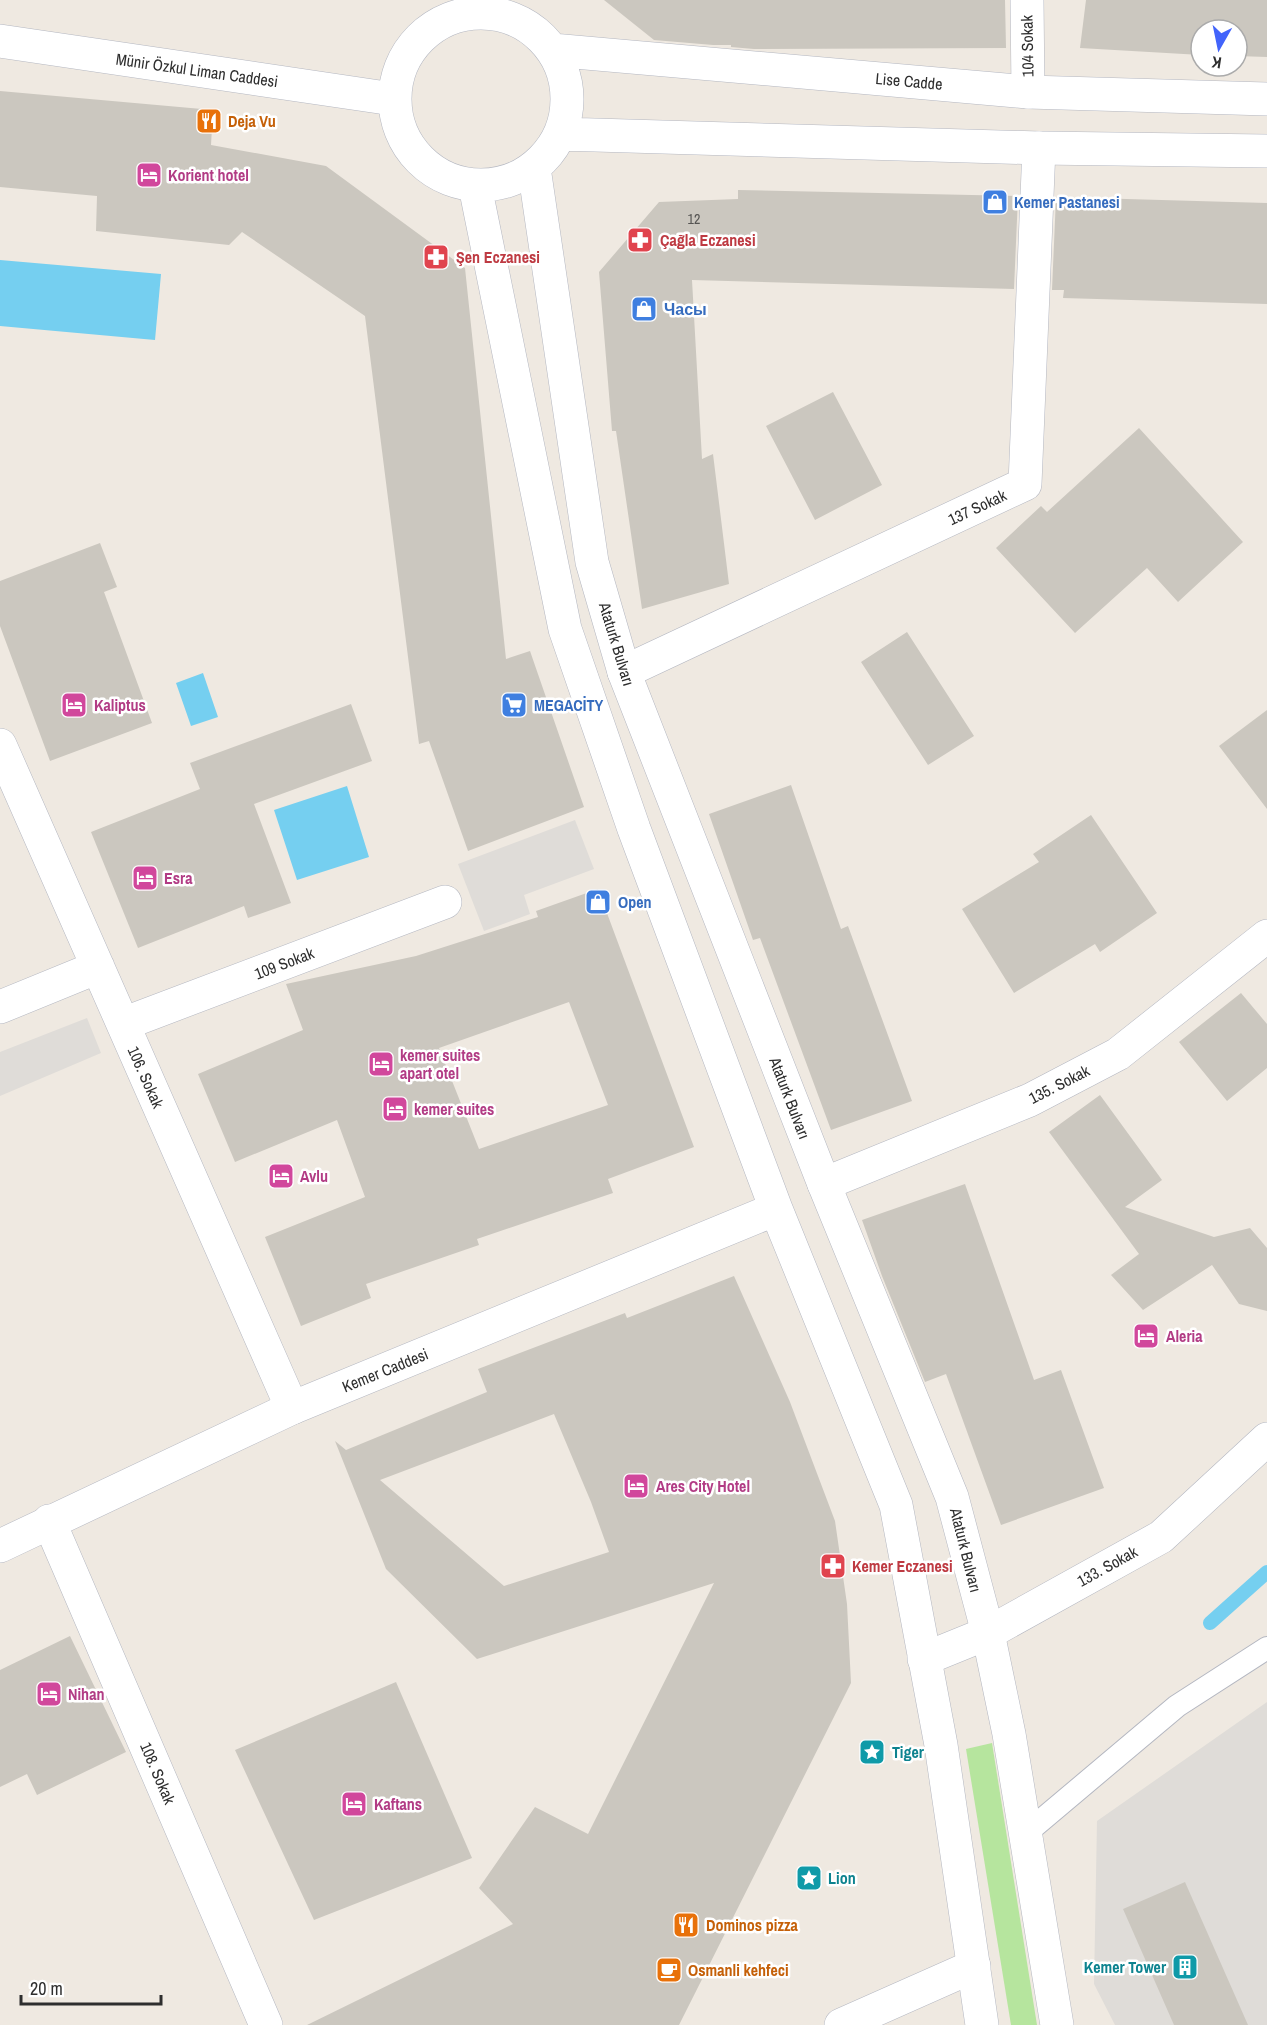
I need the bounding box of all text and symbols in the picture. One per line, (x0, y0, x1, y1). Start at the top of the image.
street label: 104 Sokak (1015, 14, 1039, 77)
north arrow (1189, 18, 1249, 78)
street label: Münir Özkul Liman Caddesi (115, 48, 279, 92)
text: K (1210, 51, 1223, 74)
street label: Lise Cadde (875, 67, 943, 95)
restaurant icon: Deja Vu (194, 106, 224, 136)
place label: Deja Vu (228, 110, 276, 132)
hotel icon: Korient hotel (134, 160, 164, 190)
place label: Korient hotel (168, 164, 249, 186)
shop icon: Kemer Pastanesi (980, 187, 1010, 217)
place label: Kemer Pastanesi (1014, 191, 1120, 213)
house number: 12 (688, 210, 700, 228)
pharmacy icon: Çağla Eczanesi (625, 225, 655, 255)
place label: Çağla Eczanesi (660, 229, 756, 251)
pharmacy icon: Şen Eczanesi (421, 242, 451, 272)
place label: Şen Eczanesi (456, 246, 540, 268)
shop icon: Часы (629, 294, 659, 324)
place label: Часы (664, 298, 707, 320)
street label: 137 Sokak (944, 484, 1010, 530)
street label: Ataturk Bulvarı (594, 599, 640, 688)
hotel icon: Kaliptus (59, 690, 89, 720)
supermarket icon: MEGACİTY (499, 690, 529, 720)
place label: Kaliptus (94, 694, 146, 716)
place label: MEGACİTY (534, 694, 603, 716)
hotel icon: Esra (130, 863, 160, 893)
place label: Esra (164, 867, 193, 889)
shop icon: Open (583, 887, 613, 917)
place label: Open (618, 891, 652, 913)
street label: 109 Sokak (251, 941, 317, 984)
street label: 106. Sokak (123, 1043, 170, 1112)
place label: kemer suites apart otel (400, 1044, 480, 1084)
hotel icon: kemer suites apart otel (366, 1049, 396, 1079)
street label: Ataturk Bulvarı (764, 1053, 816, 1142)
street label: 135. Sokak (1025, 1059, 1094, 1109)
hotel icon: kemer suites (380, 1094, 410, 1124)
place label: kemer suites (414, 1098, 494, 1120)
hotel icon: Avlu (266, 1161, 296, 1191)
place label: Avlu (300, 1165, 328, 1187)
hotel icon: Aleria (1131, 1321, 1161, 1351)
place label: Aleria (1166, 1325, 1203, 1347)
street label: Kemer Caddesi (339, 1343, 431, 1397)
hotel icon: Ares City Hotel (621, 1471, 651, 1501)
place label: Ares City Hotel (656, 1475, 750, 1497)
street label: Ataturk Bulvarı (945, 1505, 987, 1594)
street label: 133. Sokak (1073, 1540, 1141, 1592)
pharmacy icon: Kemer Eczanesi (818, 1551, 848, 1581)
place label: Kemer Eczanesi (852, 1555, 953, 1577)
hotel icon: Nihan (34, 1679, 64, 1709)
place label: Nihan (68, 1683, 104, 1705)
place icon: Tiger (857, 1737, 887, 1767)
street label: 108. Sokak (135, 1738, 181, 1808)
place label: Tiger (892, 1741, 925, 1763)
hotel icon: Kaftans (339, 1789, 369, 1819)
place label: Kaftans (374, 1793, 422, 1815)
place icon: Lion (794, 1863, 824, 1893)
place label: Lion (828, 1867, 856, 1889)
restaurant icon: Dominos pizza (671, 1910, 701, 1940)
place label: Dominos pizza (706, 1914, 799, 1936)
building icon: Kemer Tower (1170, 1952, 1200, 1982)
cafe icon: Osmanli kehfeci (654, 1955, 684, 1985)
place label: Kemer Tower (1084, 1956, 1167, 1978)
place label: Osmanli kehfeci (688, 1959, 789, 1981)
scale bar (21, 1968, 160, 2006)
text: 20 m (30, 1976, 63, 2001)

